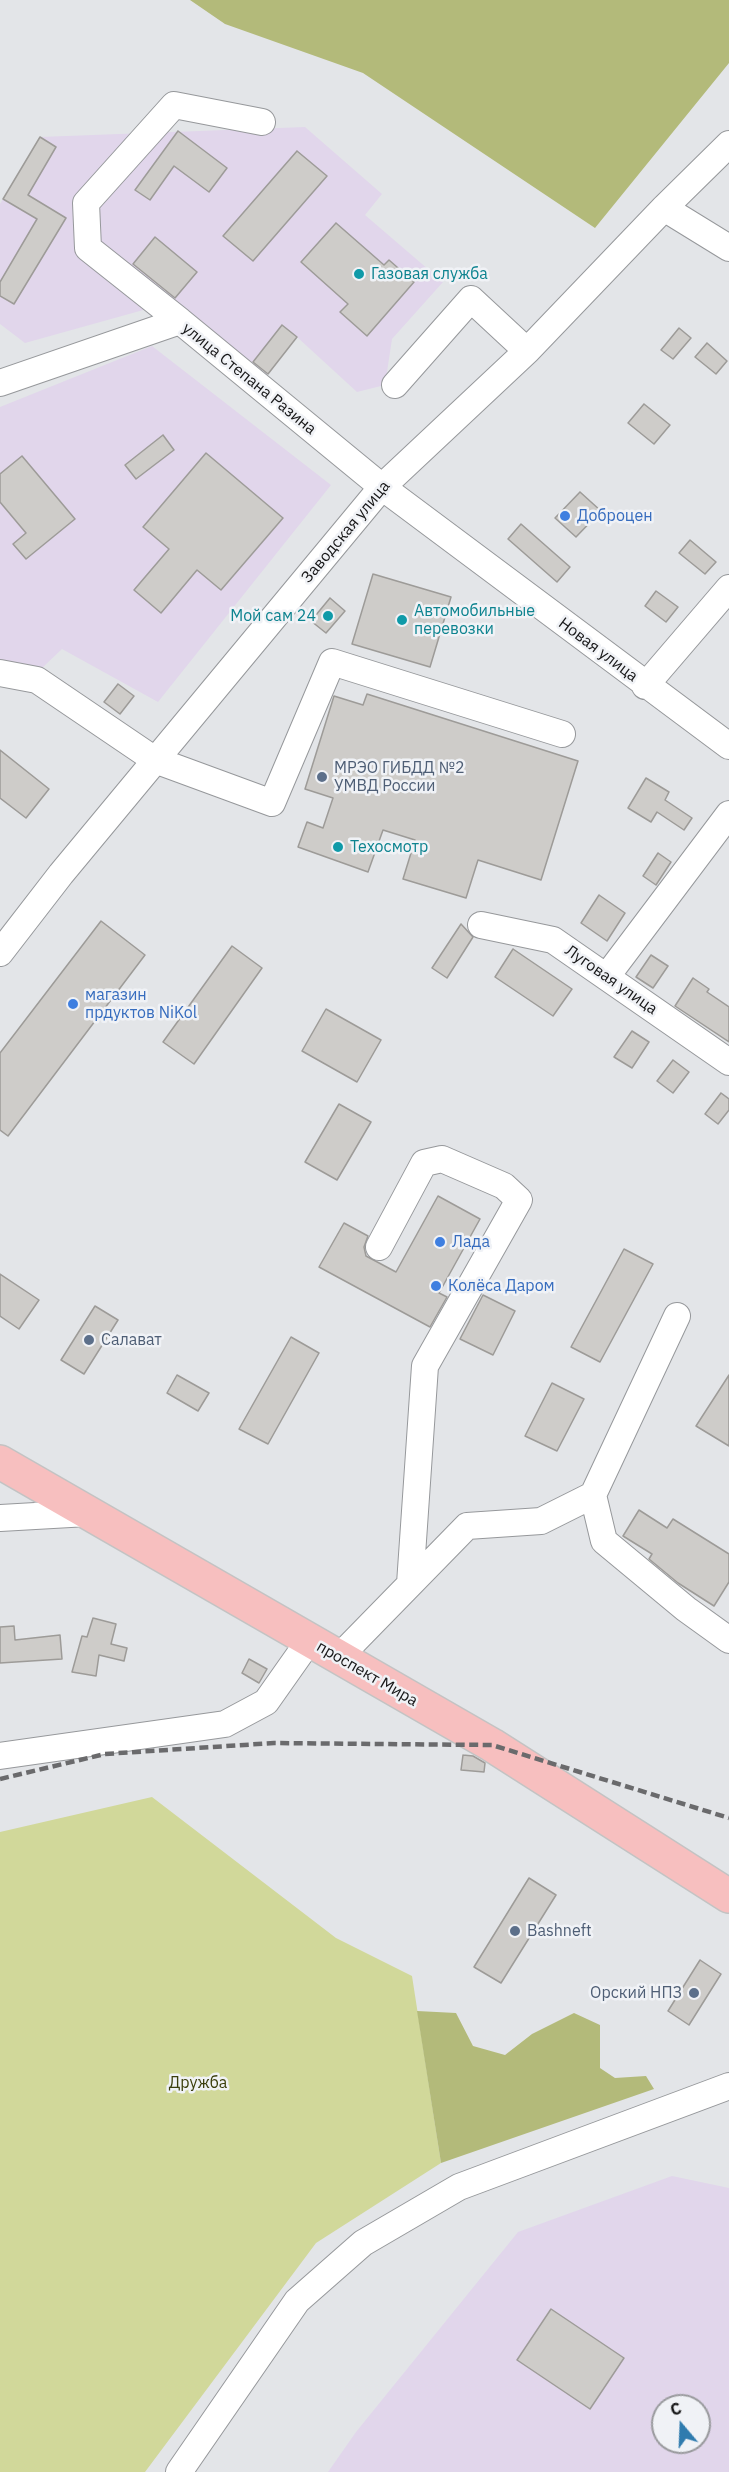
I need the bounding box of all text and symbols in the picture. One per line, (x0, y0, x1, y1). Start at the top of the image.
place label: Газовая служба (371, 264, 488, 284)
marker: Газовая служба (352, 267, 366, 281)
street label: улица Степана Разина (178, 319, 320, 439)
street label: Заводская улица (298, 477, 394, 587)
place label: Доброцен (577, 506, 653, 526)
marker: Доброцен (558, 509, 572, 523)
place label: Автомобильные перевозки (414, 601, 535, 639)
place label: Мой сам 24 (230, 606, 316, 626)
marker: Мой сам 24 (321, 609, 335, 623)
marker: Автомобильные перевозки (395, 613, 409, 627)
street label: Новая улица (555, 614, 641, 686)
place label: МРЭО ГИБДД №2 УМВД России (334, 758, 464, 796)
marker: МРЭО ГИБДД №2 УМВД России (315, 770, 329, 784)
place label: Техосмотр (350, 837, 428, 857)
marker: Техосмотр (331, 840, 345, 854)
street label: Луговая улица (561, 941, 661, 1019)
place label: магазин прдуктов NiKol (85, 985, 197, 1023)
marker: магазин прдуктов NiKol (66, 997, 80, 1011)
place label: Лада (452, 1232, 490, 1252)
marker: Лада (433, 1235, 447, 1249)
place label: Колёса Даром (448, 1276, 555, 1296)
marker: Колёса Даром (429, 1279, 443, 1293)
place label: Салават (101, 1330, 162, 1350)
marker: Салават (82, 1333, 96, 1347)
street label: проспект Мира (313, 1637, 421, 1711)
place label: Bashneft (527, 1921, 592, 1941)
marker: Bashneft (508, 1924, 522, 1938)
place label: Орский НПЗ (590, 1983, 682, 2003)
marker: Орский НПЗ (687, 1986, 701, 2000)
park label: Дружба (169, 2073, 227, 2093)
north arrow (651, 2394, 711, 2454)
text: С (668, 2398, 684, 2420)

